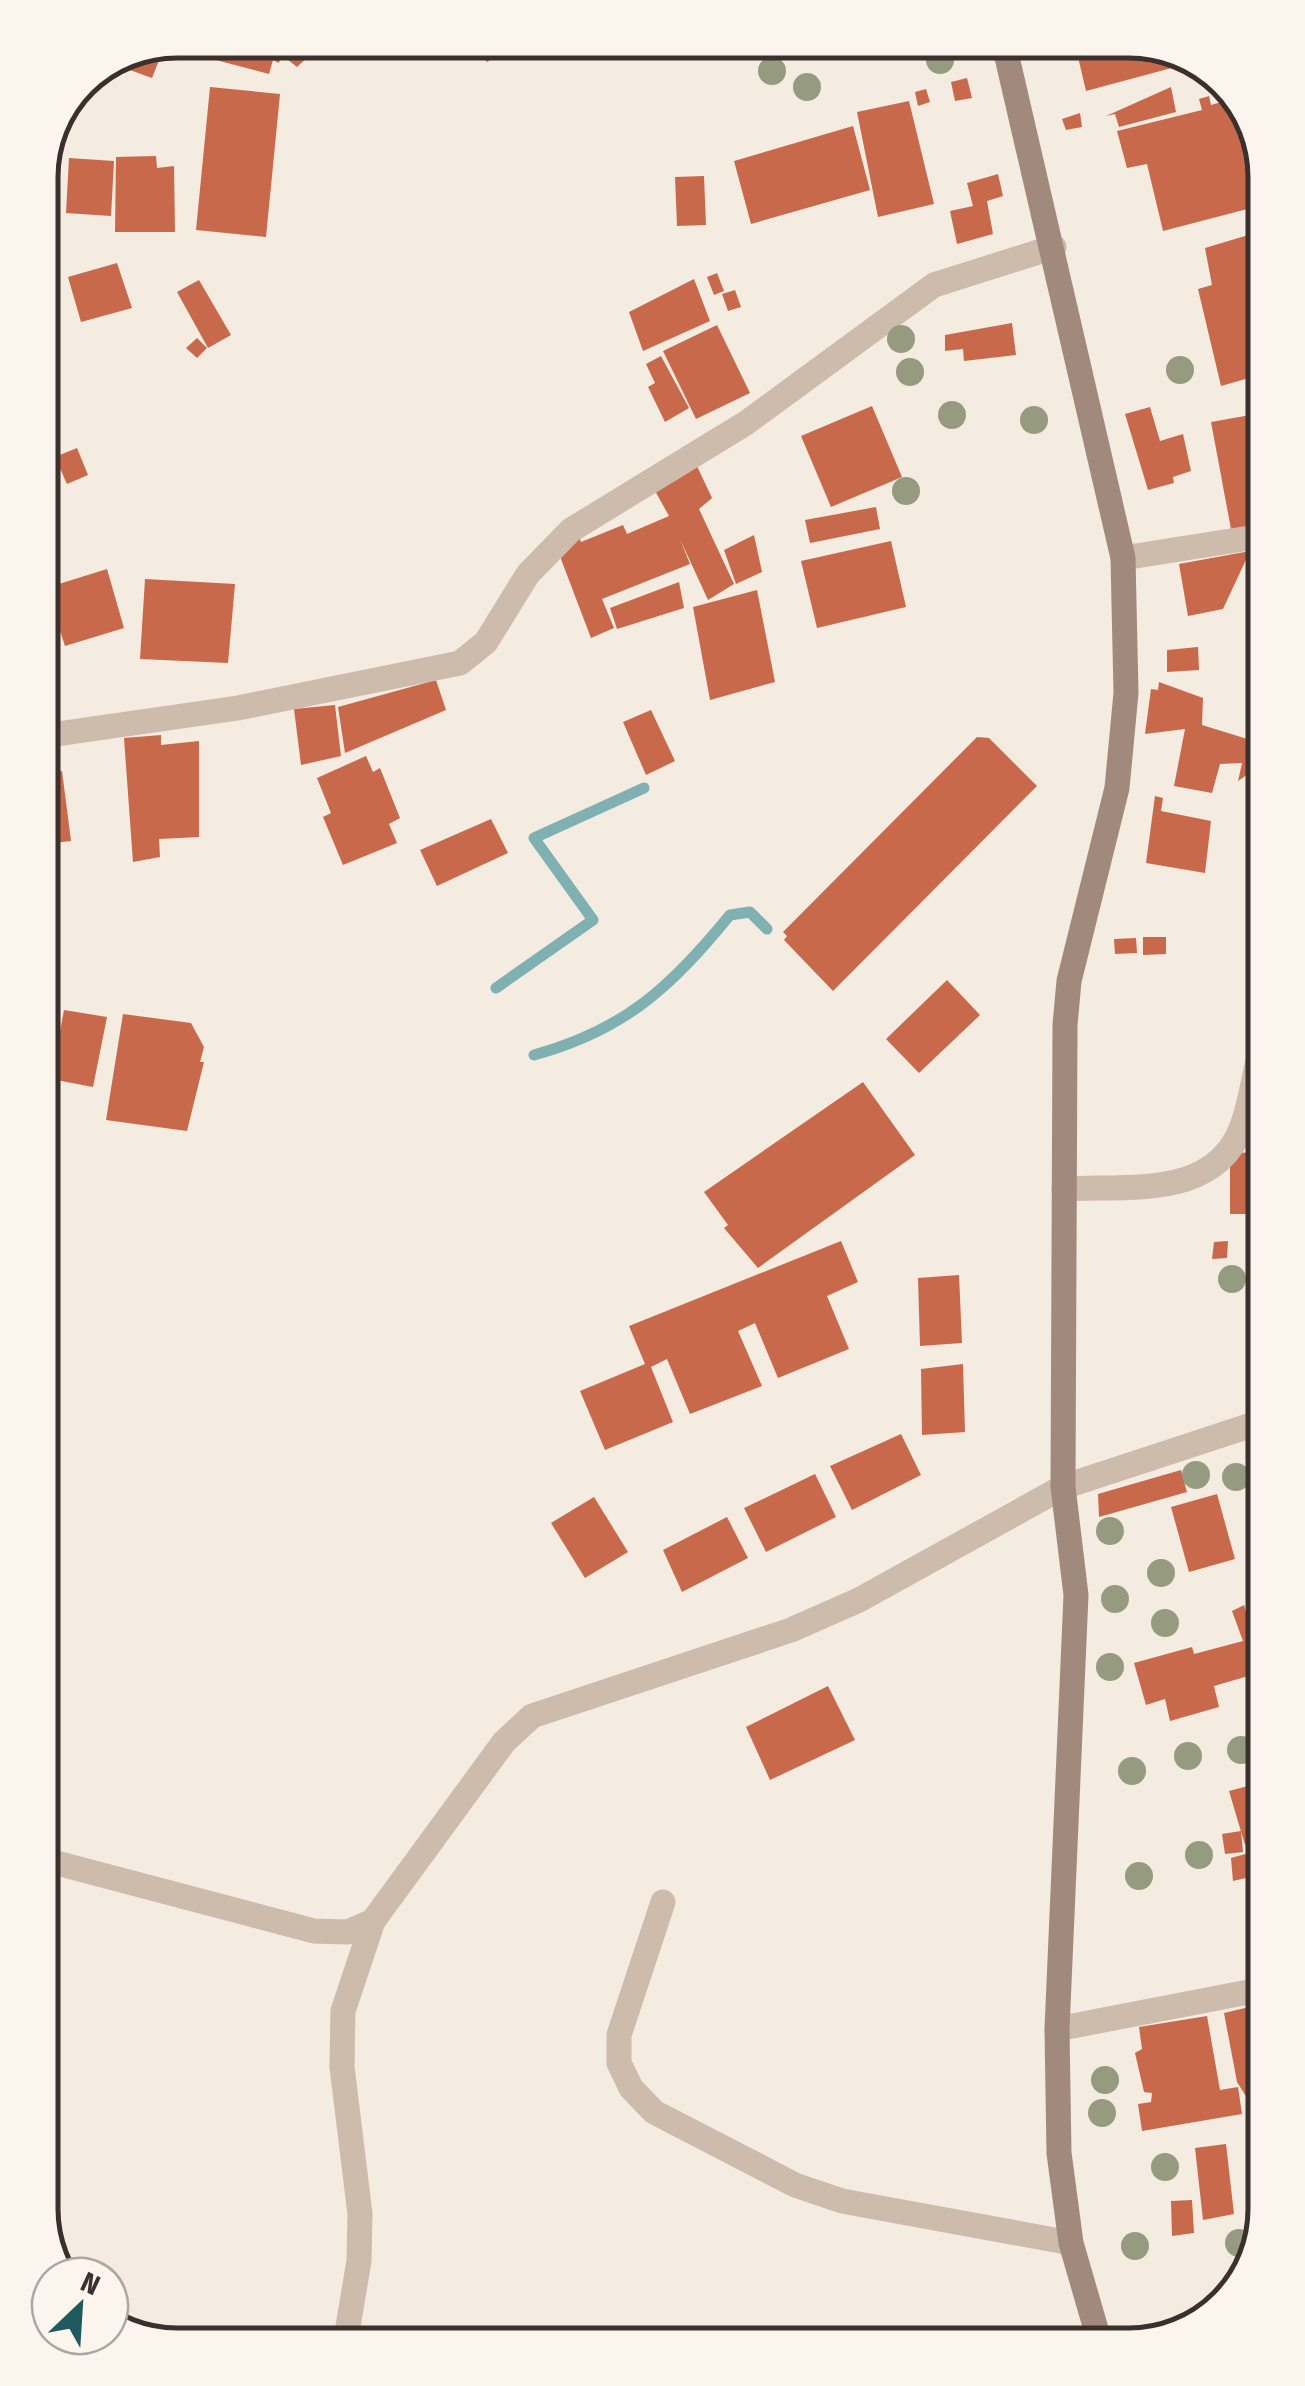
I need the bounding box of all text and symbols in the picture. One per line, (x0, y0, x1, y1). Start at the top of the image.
north arrow (30, 2256, 130, 2356)
text: N (76, 2265, 105, 2302)

